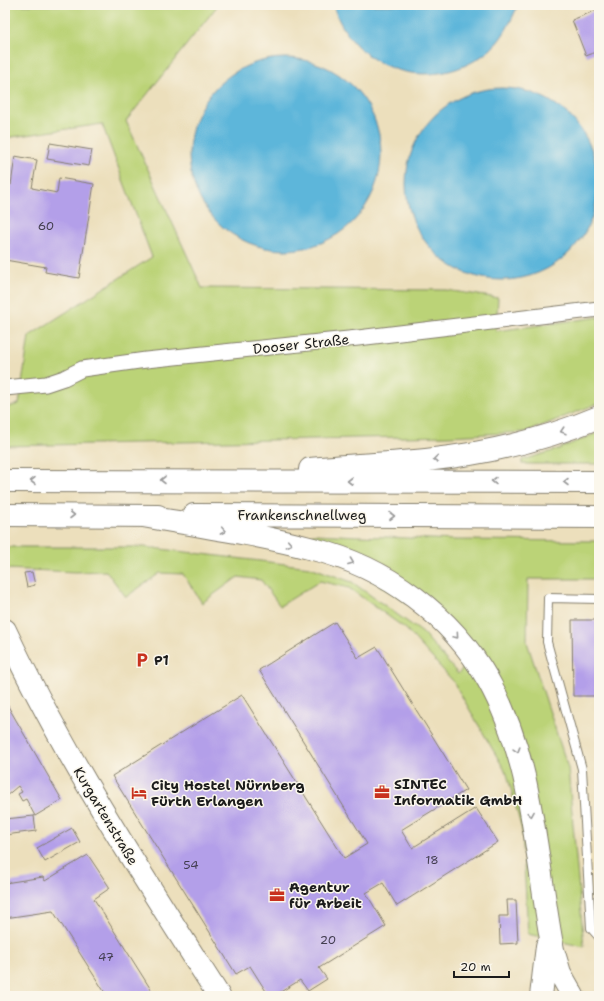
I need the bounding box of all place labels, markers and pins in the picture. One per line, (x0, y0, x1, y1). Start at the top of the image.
parking icon: P1 (133, 651, 151, 669)
place label: P1 (154, 651, 169, 669)
place label: SINTEC Informatik GmbH (394, 775, 522, 809)
place label: City Hostel Nürnberg Fürth Erlangen (151, 776, 305, 810)
office icon: SINTEC Informatik GmbH (373, 783, 391, 801)
hotel icon: City Hostel Nürnberg Fürth Erlangen (130, 784, 148, 802)
place label: Agentur für Arbeit (289, 878, 362, 912)
office icon: Agentur für Arbeit (268, 886, 286, 904)

